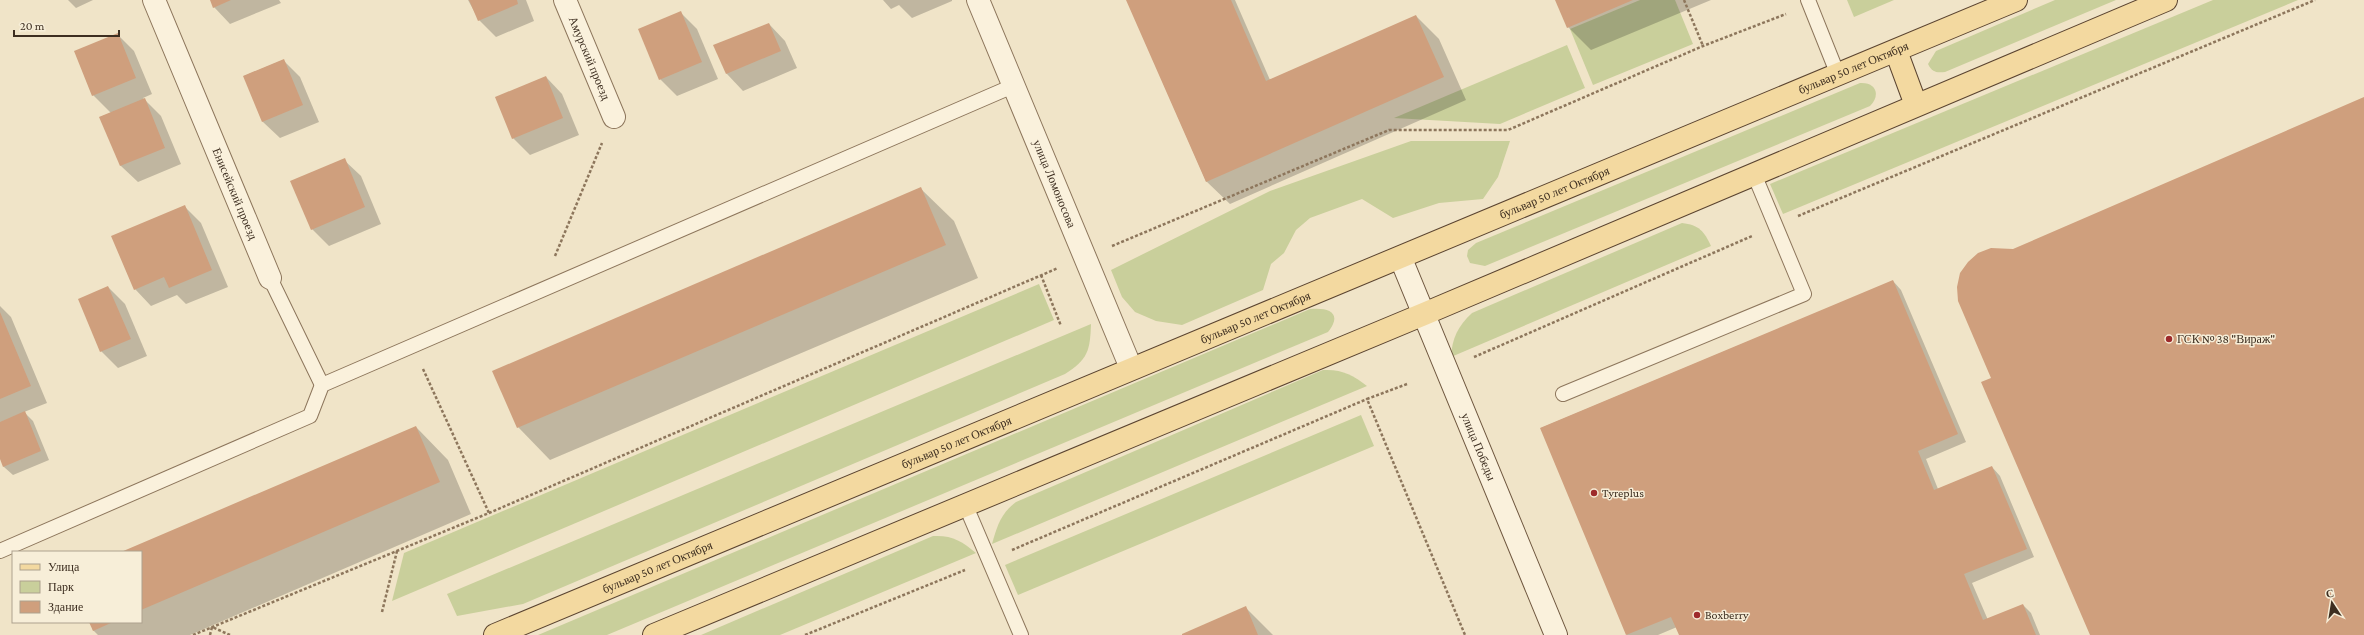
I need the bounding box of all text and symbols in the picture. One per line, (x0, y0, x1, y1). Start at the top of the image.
scale bar (14, 12, 119, 38)
street label: Амурский проезд (566, 14, 613, 102)
text: 20 m (20, 19, 45, 33)
street label: бульвар 50 лет Октября (1796, 39, 1911, 97)
street label: улица Ломоносова (1030, 138, 1079, 230)
street label: Енисейский проезд (209, 146, 260, 242)
street label: бульвар 50 лет Октября (1497, 163, 1612, 222)
street label: бульвар 50 лет Октября (1198, 288, 1313, 347)
place label: ГСК № 38 "Вираж" (2177, 332, 2275, 346)
marker: ГСК № 38 "Вираж" (2164, 334, 2174, 344)
street label: улица Победы (1458, 411, 1499, 483)
street label: бульвар 50 лет Октября (899, 413, 1014, 472)
place label: Tyreplus (1602, 486, 1644, 500)
marker: Tyreplus (1589, 488, 1599, 498)
street label: бульвар 50 лет Октября (600, 538, 715, 596)
legend (12, 551, 142, 623)
text: Улица (48, 560, 80, 574)
text: Парк (48, 580, 74, 594)
north arrow (2312, 583, 2352, 623)
text: С (2325, 587, 2335, 600)
text: Здание (48, 600, 83, 614)
place label: Boxberry (1705, 608, 1749, 622)
marker: Boxberry (1692, 610, 1702, 620)

